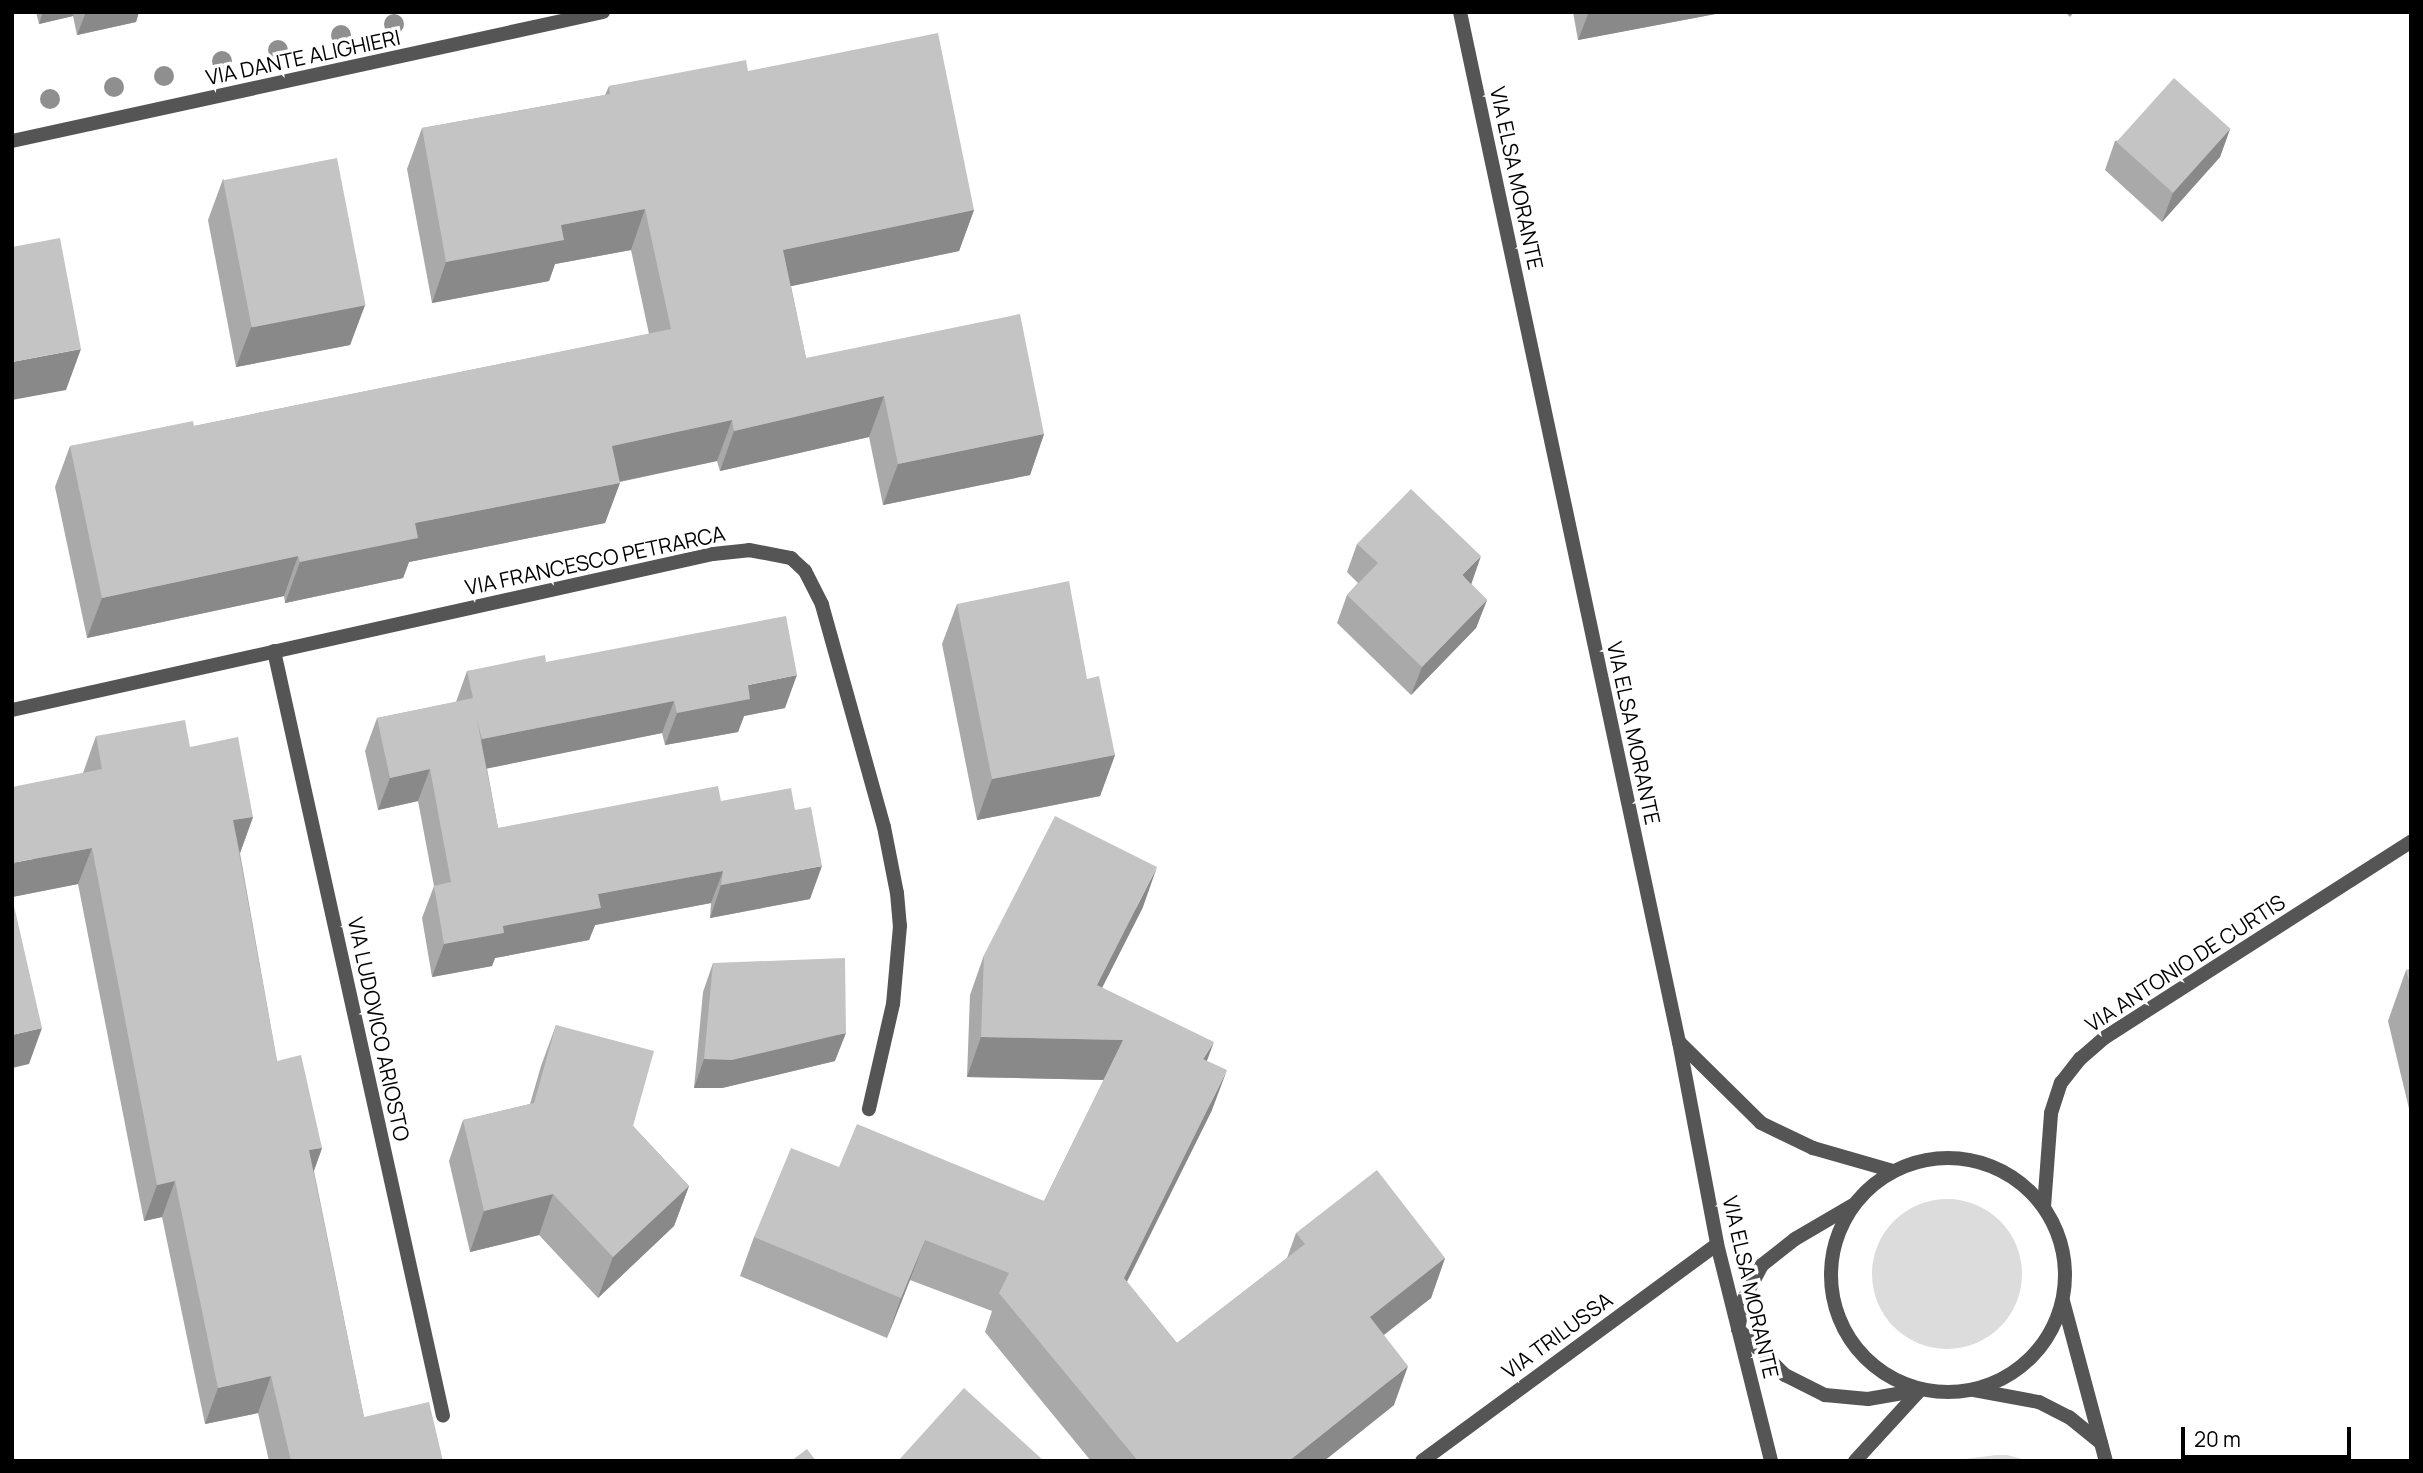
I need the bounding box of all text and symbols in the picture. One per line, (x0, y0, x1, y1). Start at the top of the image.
street label: VIA DANTE ALIGHIERI (203, 24, 403, 90)
street label: VIA ELSA MORANTE (1485, 84, 1549, 272)
street label: VIA FRANCESCO PETRARCA (463, 520, 727, 600)
street label: VIA ELSA MORANTE (1602, 639, 1666, 827)
street label: VIA ANTONIO DE CURTIS (2081, 889, 2289, 1037)
street label: VIA LUDOVICO ARIOSTO (343, 915, 415, 1143)
street label: VIA ELSA MORANTE (1718, 1193, 1784, 1381)
street label: VIA TRILUSSA (1497, 1287, 1617, 1383)
scale bar (2185, 1414, 2355, 1458)
text: 20 m (2194, 1425, 2241, 1453)

